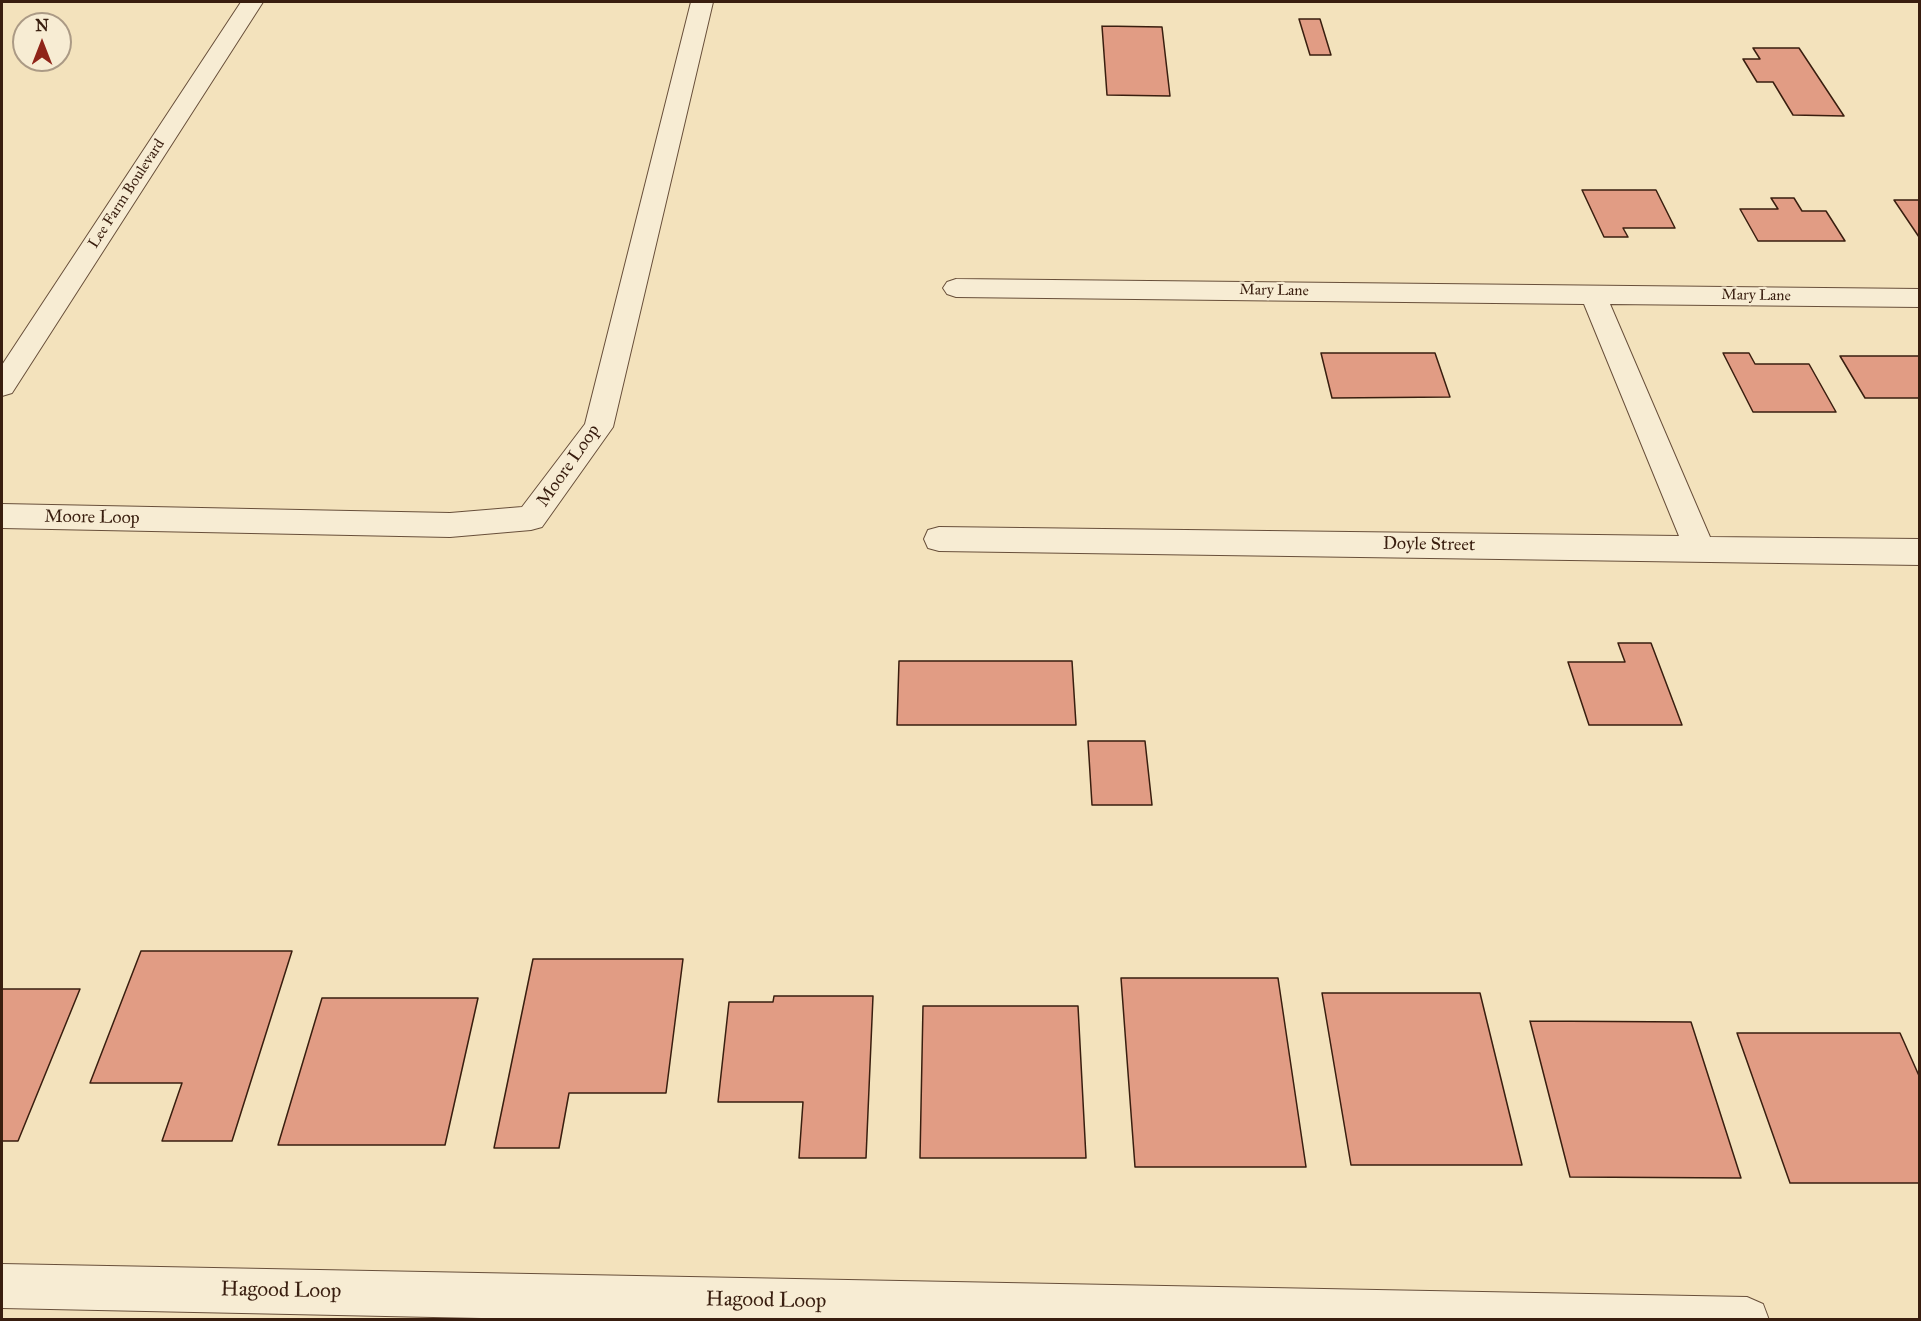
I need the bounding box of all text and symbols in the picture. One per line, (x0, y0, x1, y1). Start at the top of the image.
north arrow (12, 12, 72, 72)
text: N (35, 16, 49, 35)
street label: Lee Farm Boulevard (85, 136, 169, 252)
street label: Mary Lane (1239, 281, 1309, 301)
street label: Mary Lane (1721, 286, 1791, 306)
street label: Moore Loop (533, 421, 605, 511)
street label: Moore Loop (44, 506, 140, 530)
street label: Doyle Street (1383, 533, 1475, 557)
street label: Hagood Loop (220, 1277, 342, 1305)
street label: Hagood Loop (705, 1287, 827, 1315)

